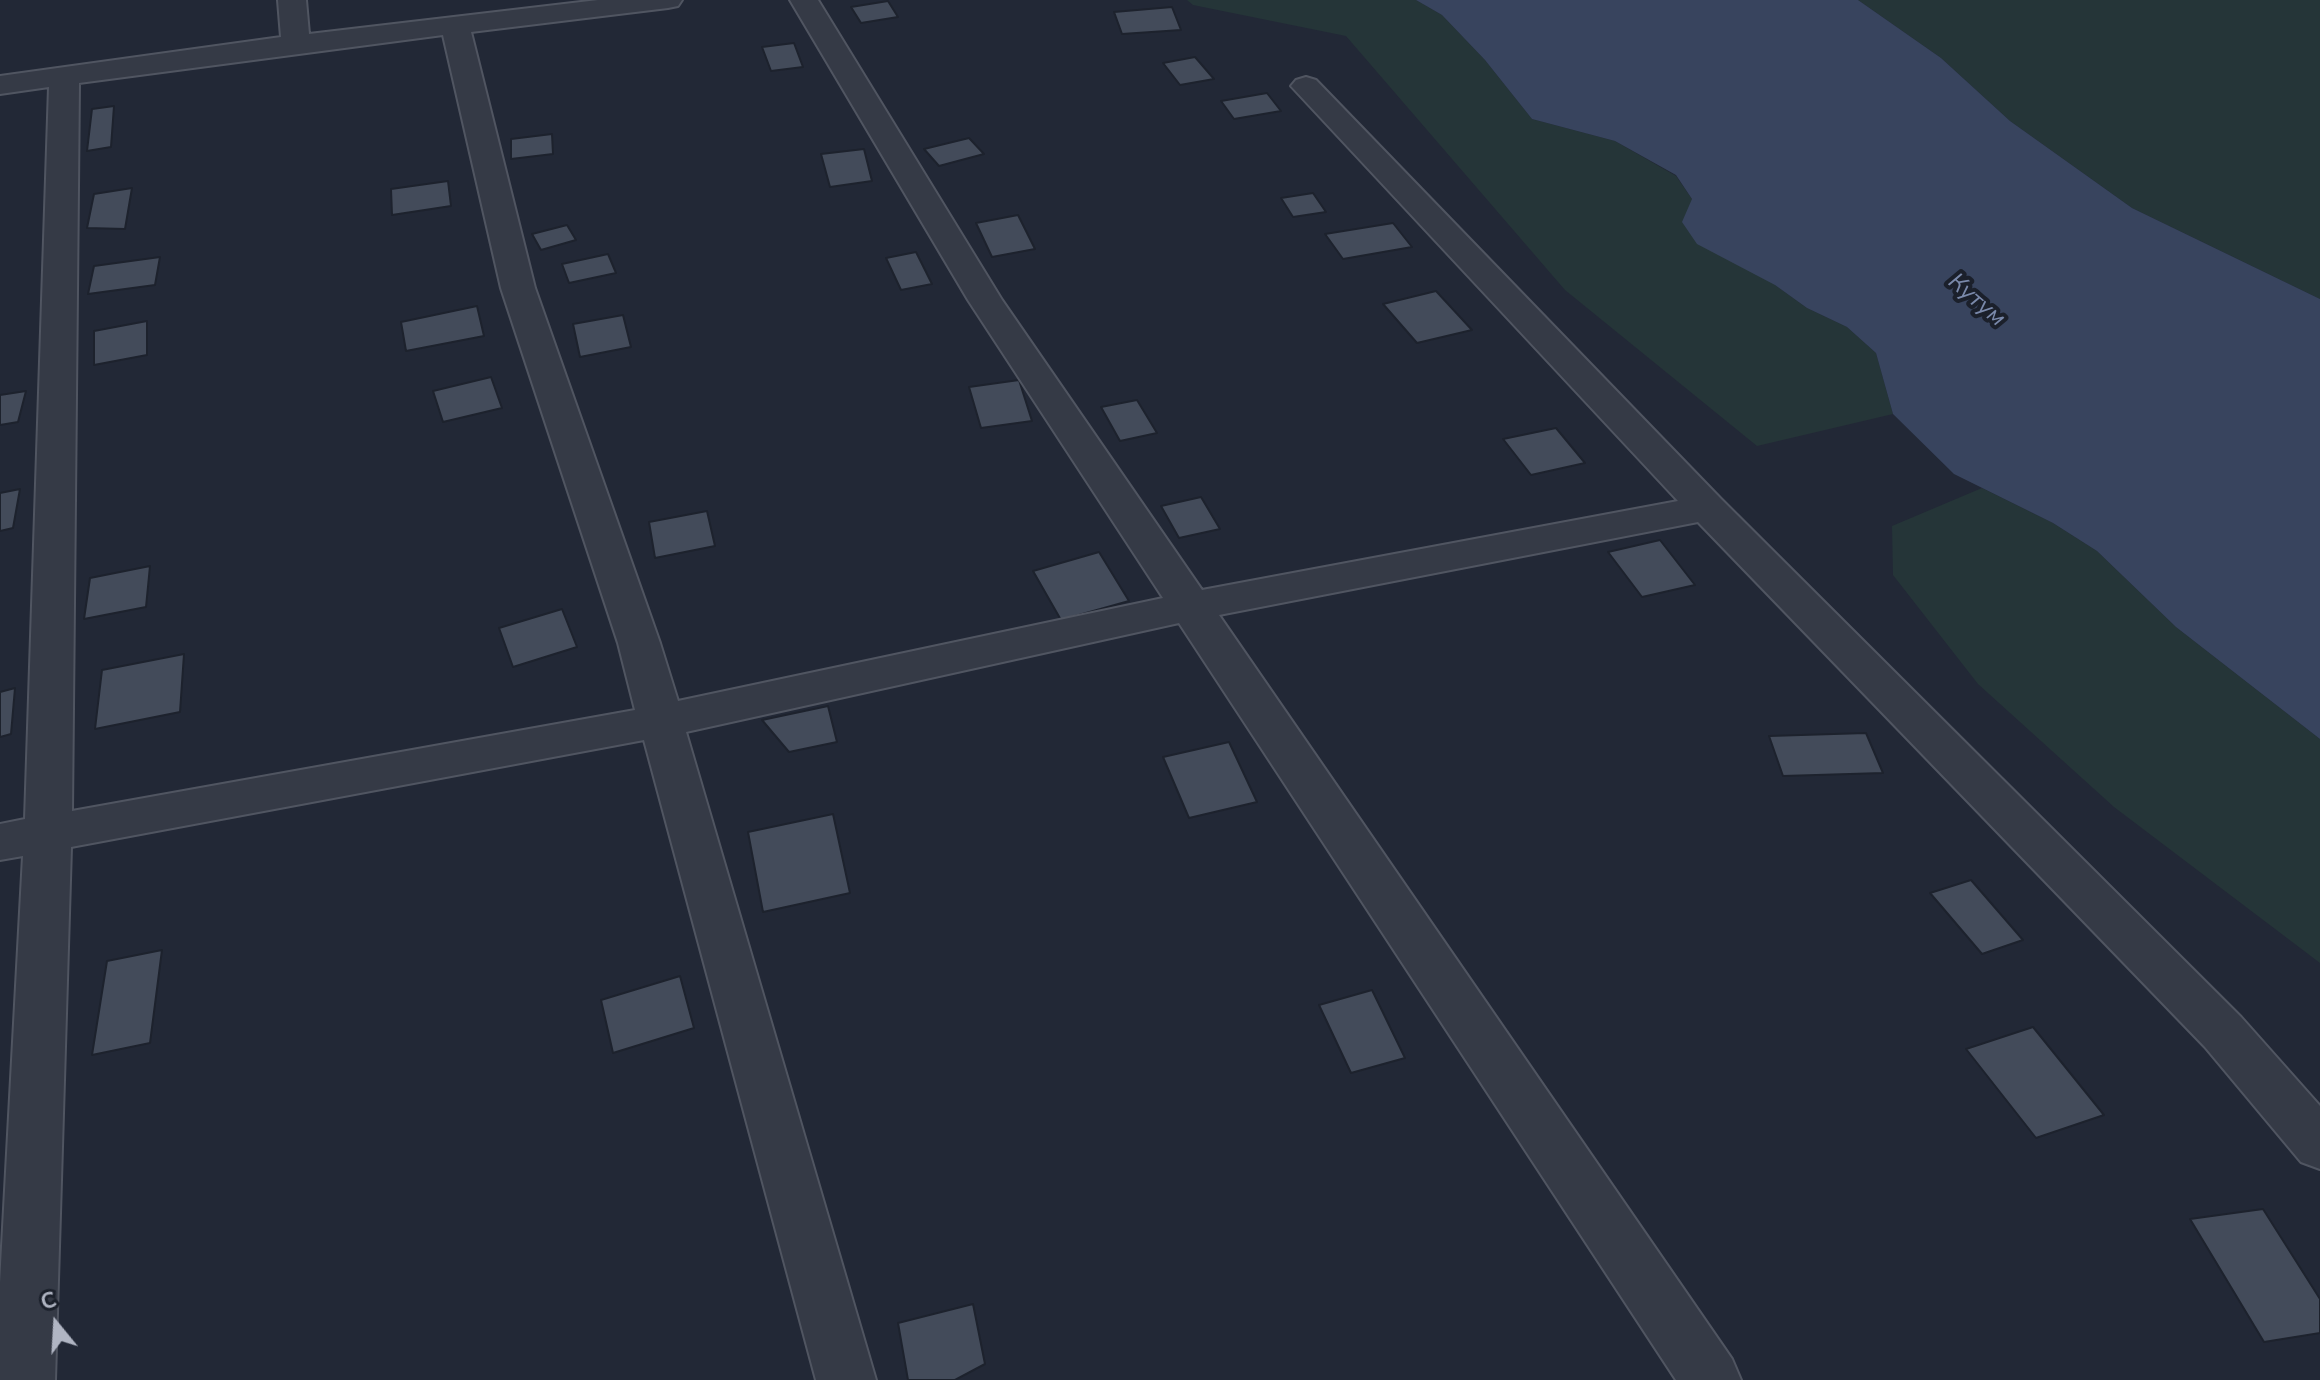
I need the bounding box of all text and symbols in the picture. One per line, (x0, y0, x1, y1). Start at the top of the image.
water label: Кутум (1941, 268, 2011, 334)
north arrow (16, 1284, 96, 1364)
text: С (37, 1285, 60, 1318)

